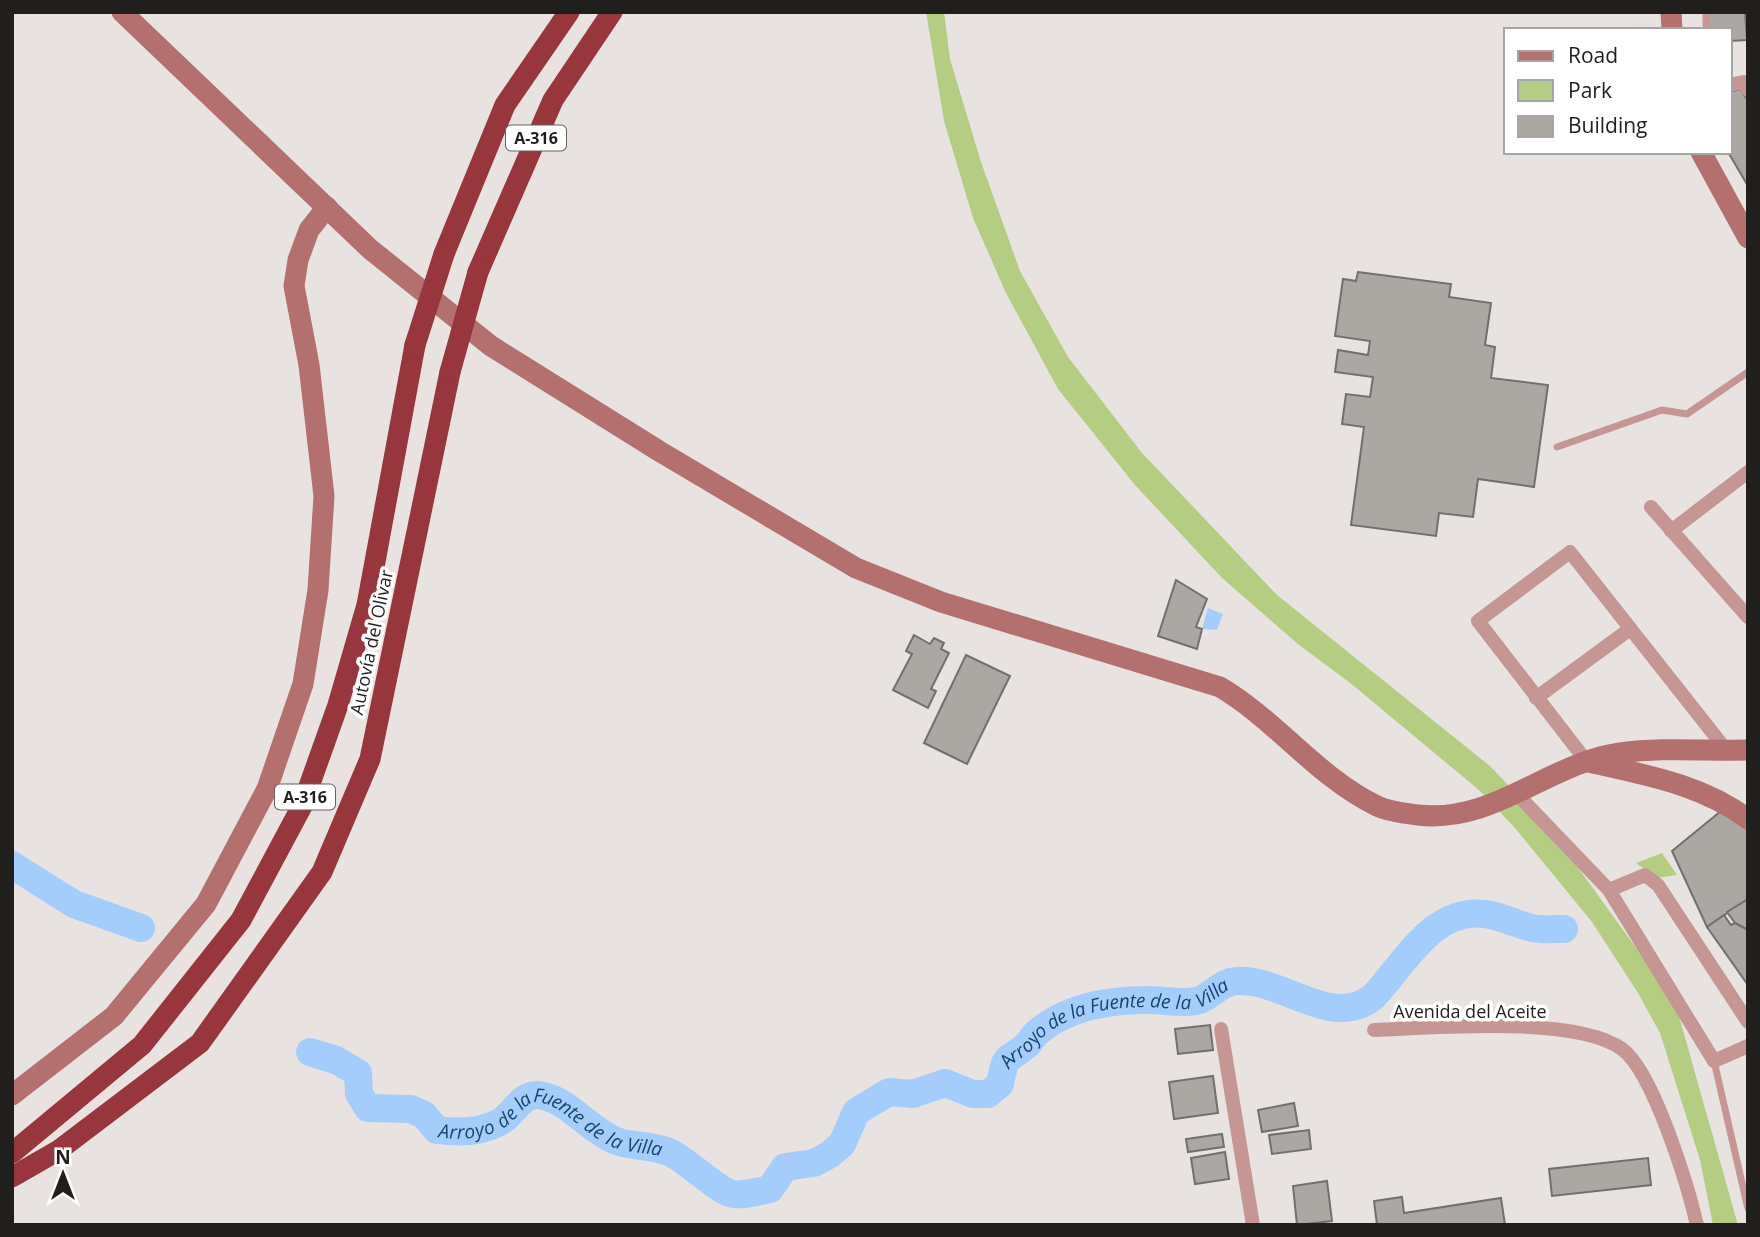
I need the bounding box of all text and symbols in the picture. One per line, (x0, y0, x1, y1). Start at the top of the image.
legend (1504, 28, 1732, 154)
text: Road (1568, 41, 1618, 69)
text: Park (1568, 76, 1612, 104)
text: Building (1568, 111, 1647, 139)
road number: A-316 (506, 126, 566, 150)
street label: Autovía del Olivar (344, 567, 398, 717)
road number: A-316 (275, 784, 335, 810)
water label: Arroyo de la Fuente de la Villa (992, 972, 1233, 1074)
street label: Avenida del Aceite (1393, 999, 1547, 1023)
water label: Arroyo de la Fuente de la Villa (435, 1082, 665, 1162)
north arrow (28, 1139, 98, 1209)
text: N (55, 1144, 71, 1170)

